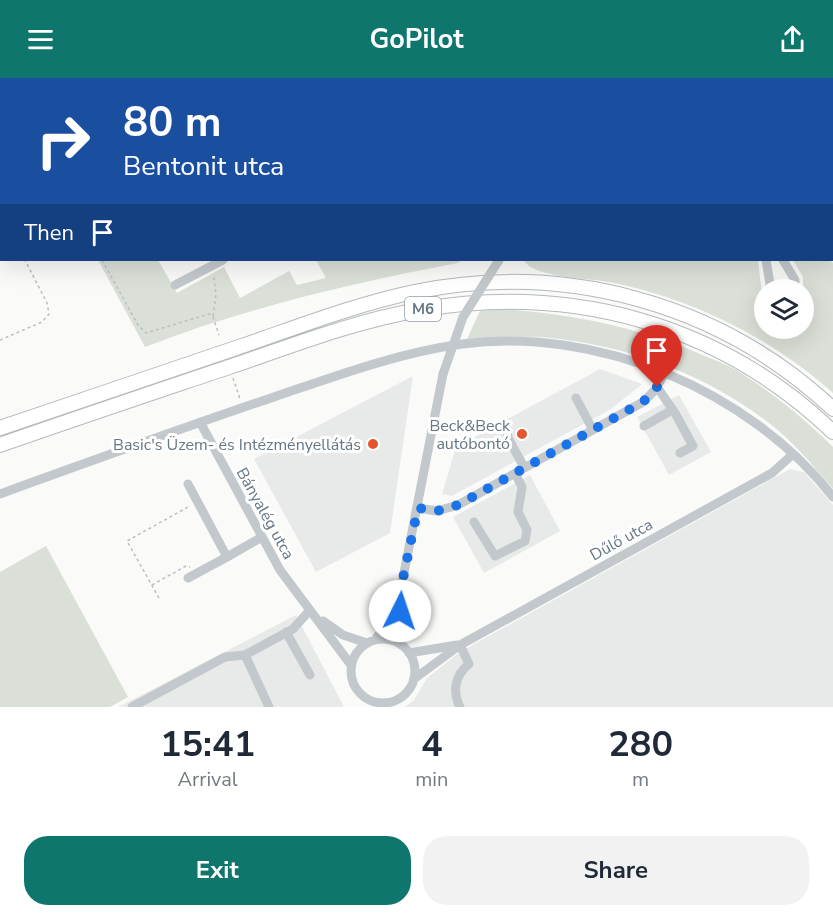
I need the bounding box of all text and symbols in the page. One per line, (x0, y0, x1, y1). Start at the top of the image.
text: GoPilot (369, 21, 464, 58)
icon: menu (24, 23, 57, 56)
icon: share (776, 23, 809, 56)
text: 80 m (123, 94, 222, 151)
icon: right (24, 102, 102, 180)
text: Bentonit utca (123, 148, 284, 185)
icon: arrive (86, 216, 119, 249)
text: Then (24, 218, 74, 248)
map controls (754, 279, 814, 339)
button: layers (754, 279, 814, 339)
road number: M6 (405, 297, 441, 321)
pin (631, 325, 682, 387)
icon: arrive (640, 334, 673, 367)
place label: Beck&Beck autóbontó (429, 415, 511, 455)
marker: Beck&Beck autóbontó (515, 427, 529, 441)
place label: Basic's Üzem- és Intézményellátás (113, 434, 361, 456)
marker: Basic's Üzem- és Intézményellátás (366, 437, 380, 451)
street label: Bányalég utca (231, 464, 299, 563)
street label: Dűlő utca (586, 514, 657, 566)
position arrow (368, 579, 432, 643)
text: 15:41 (160, 720, 255, 769)
text: 4 (421, 720, 443, 769)
text: 280 (608, 720, 673, 769)
text: Arrival (178, 766, 238, 793)
text: min (415, 766, 448, 793)
text: m (632, 766, 649, 793)
button: Exit (24, 836, 411, 905)
button: Share (423, 836, 809, 905)

